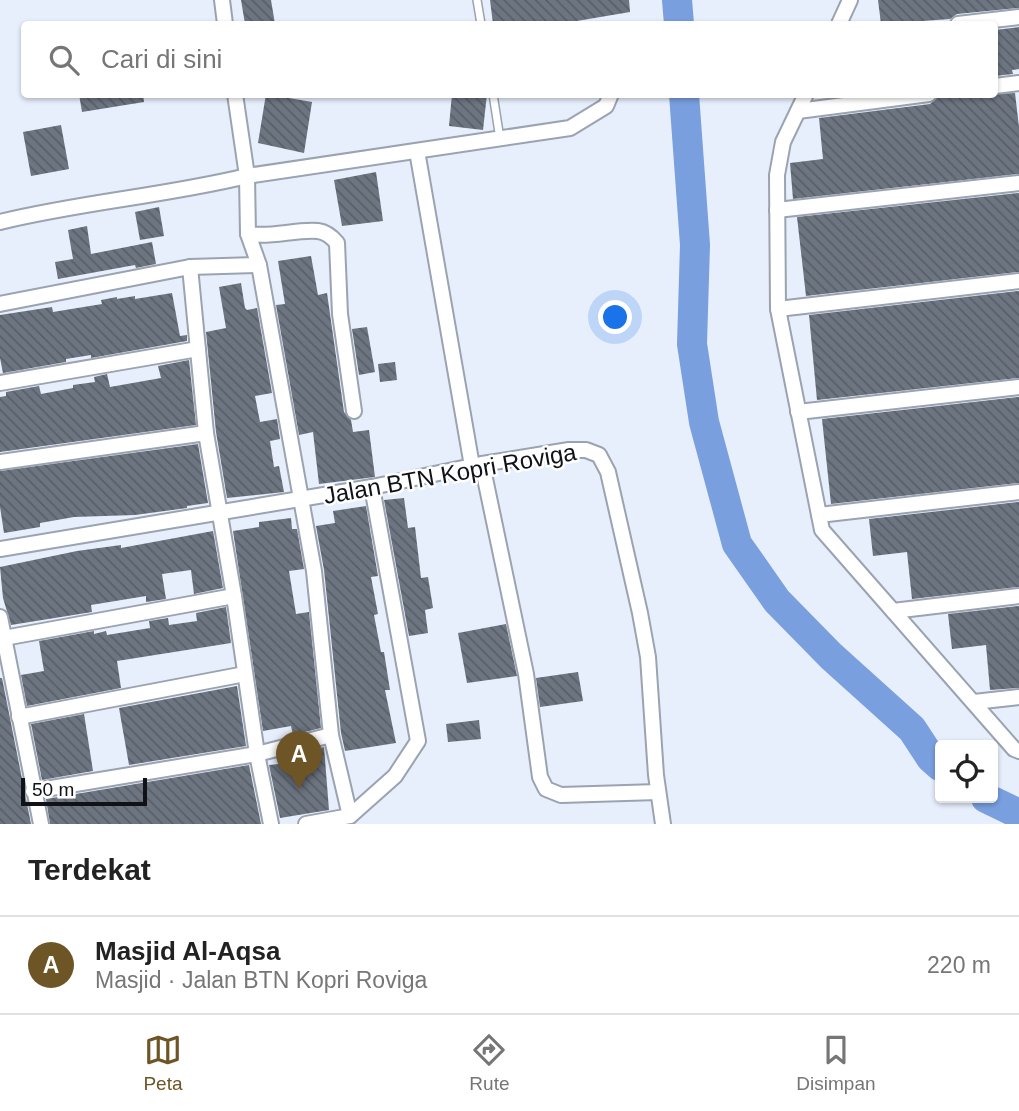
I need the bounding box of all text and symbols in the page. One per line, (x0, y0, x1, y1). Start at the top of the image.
search box (21, 21, 998, 98)
icon: search (45, 41, 83, 79)
text: Cari di sini (101, 44, 222, 74)
your location (598, 300, 632, 334)
street label: Jalan BTN Kopri Roviga (321, 438, 579, 509)
pin: A (276, 731, 322, 789)
map controls (935, 740, 998, 803)
button: locate (935, 740, 998, 803)
scale bar (21, 775, 147, 807)
text: 50 m (32, 779, 74, 800)
text: Terdekat (28, 853, 151, 886)
text: Masjid Al-Aqsa (95, 936, 280, 966)
text: A (43, 952, 59, 978)
text: 220 m (927, 952, 991, 978)
text: Masjid · Jalan BTN Kopri Roviga (95, 967, 427, 993)
tab: Peta (143, 1031, 183, 1095)
tab: Rute (469, 1031, 510, 1095)
tab: Disimpan (796, 1031, 876, 1095)

